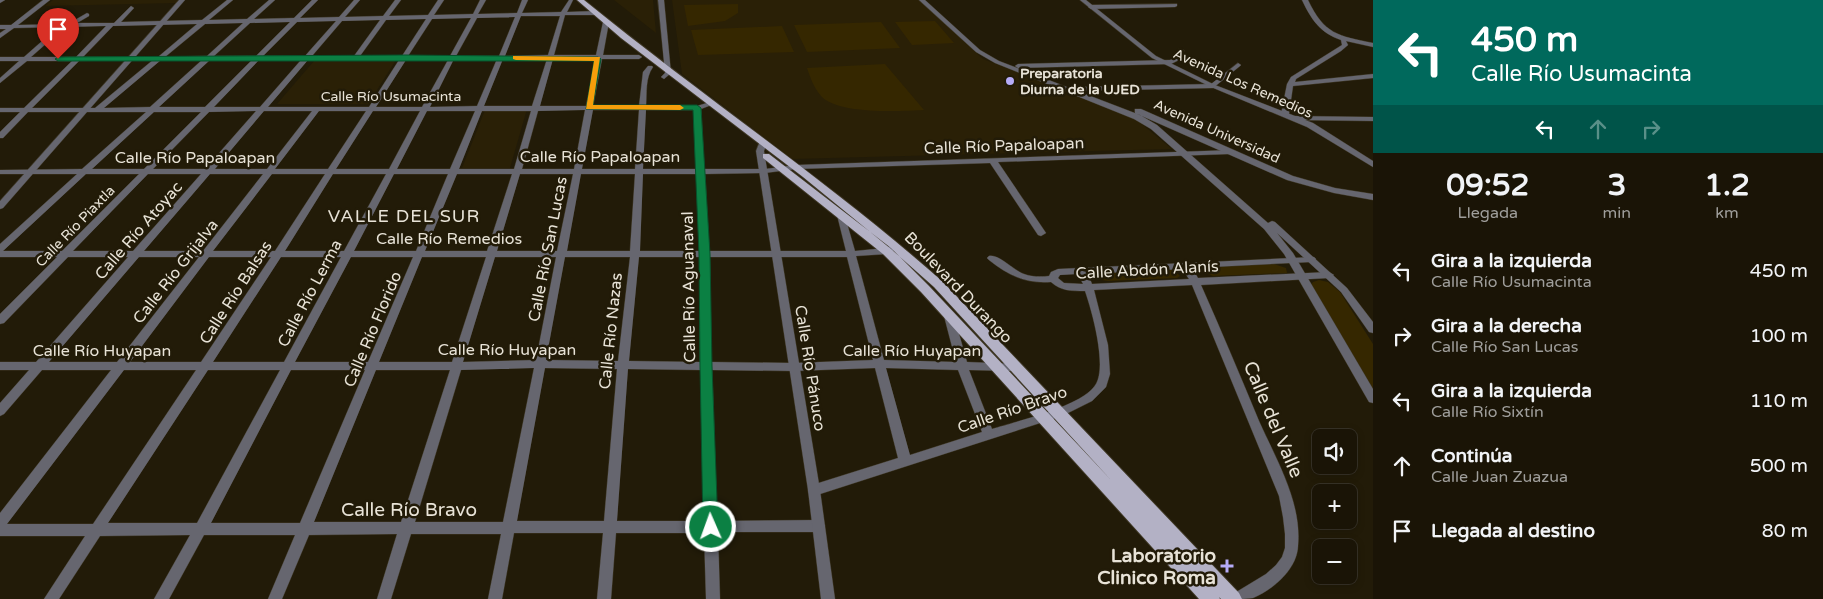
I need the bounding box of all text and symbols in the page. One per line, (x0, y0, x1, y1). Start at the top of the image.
pin (37, 8, 79, 59)
icon: arrive (44, 15, 72, 43)
text: 450 m (1471, 19, 1578, 61)
icon: left (1388, 20, 1453, 85)
street label: Avenida Los Remedios (1171, 45, 1315, 122)
text: Calle Río Usumacinta (1471, 61, 1692, 87)
place label: Preparatoria Diurna de la UJED (1020, 65, 1140, 98)
marker: Preparatoria Diurna de la UJED (1004, 75, 1016, 87)
street label: Calle Río Usumacinta (321, 88, 461, 105)
street label: Avenida Universidad (1151, 96, 1282, 167)
icon: left (1531, 115, 1559, 143)
icon: ahead (1584, 115, 1612, 143)
icon: right (1637, 115, 1665, 143)
street label: Calle Río Papaloapan (923, 133, 1085, 159)
street label: Calle Río Papaloapan (520, 147, 680, 167)
street label: Calle Río Papaloapan (115, 148, 275, 168)
text: 09:52 (1446, 167, 1529, 204)
text: 3 (1607, 167, 1626, 204)
text: 1.2 (1704, 167, 1750, 204)
street label: Calle Río San Lucas (524, 175, 572, 323)
street label: Calle Río Atoyac (91, 177, 187, 284)
street label: Calle Río Piaxtla (32, 182, 119, 271)
text: Llegada (1458, 203, 1518, 223)
text: min (1603, 203, 1631, 223)
text: km (1715, 203, 1739, 223)
district label: VALLE DEL SUR (328, 205, 480, 227)
street label: Calle Río Aguanaval (678, 211, 700, 363)
street label: Calle Río Grijalva (129, 215, 223, 328)
street label: Boulevard Durango (900, 228, 1017, 348)
street label: Calle Río Remedios (376, 229, 522, 249)
street label: Calle Río Lerma (273, 236, 347, 351)
street label: Calle Río Balsas (195, 237, 277, 348)
text: Gira a la izquierda (1431, 250, 1592, 272)
street label: Calle Abdón Alanís (1075, 256, 1219, 284)
icon: left (1388, 257, 1416, 285)
text: 450 m (1750, 260, 1808, 282)
street label: Calle Río Florido (340, 268, 406, 390)
street label: Calle Río Nazas (595, 272, 627, 390)
text: Calle Río Usumacinta (1431, 272, 1592, 292)
street label: Calle Río Pánuco (790, 304, 830, 433)
text: Gira a la derecha (1431, 315, 1582, 337)
icon: right (1388, 322, 1416, 350)
text: 100 m (1750, 325, 1808, 347)
text: Calle Río San Lucas (1431, 337, 1578, 357)
street label: Calle Río Huyapan (438, 340, 576, 360)
street label: Calle Río Huyapan (33, 341, 171, 361)
street label: Calle Río Huyapan (843, 341, 981, 361)
street label: Calle del Valle (1239, 358, 1308, 481)
text: Gira a la izquierda (1431, 380, 1592, 402)
street label: Calle Río Bravo (955, 382, 1070, 438)
icon: left (1388, 387, 1416, 415)
text: 110 m (1750, 390, 1808, 412)
text: Calle Río Sixtín (1431, 402, 1544, 422)
map controls (1312, 429, 1357, 584)
button: sound (1312, 429, 1357, 474)
text: Continúa (1431, 445, 1513, 467)
icon: ahead (1388, 452, 1416, 480)
text: 500 m (1750, 455, 1808, 477)
text: Calle Juan Zuazua (1431, 467, 1568, 487)
button: + (1312, 484, 1357, 529)
street label: Calle Río Bravo (341, 499, 477, 521)
position arrow (684, 500, 736, 552)
icon: arrive (1388, 517, 1416, 545)
text: Llegada al destino (1431, 520, 1595, 542)
text: 80 m (1762, 520, 1808, 542)
button: − (1312, 539, 1357, 584)
place label: Laboratorio Clinico Roma (1097, 545, 1216, 589)
marker: Laboratorio Clinico Roma (1220, 559, 1234, 573)

